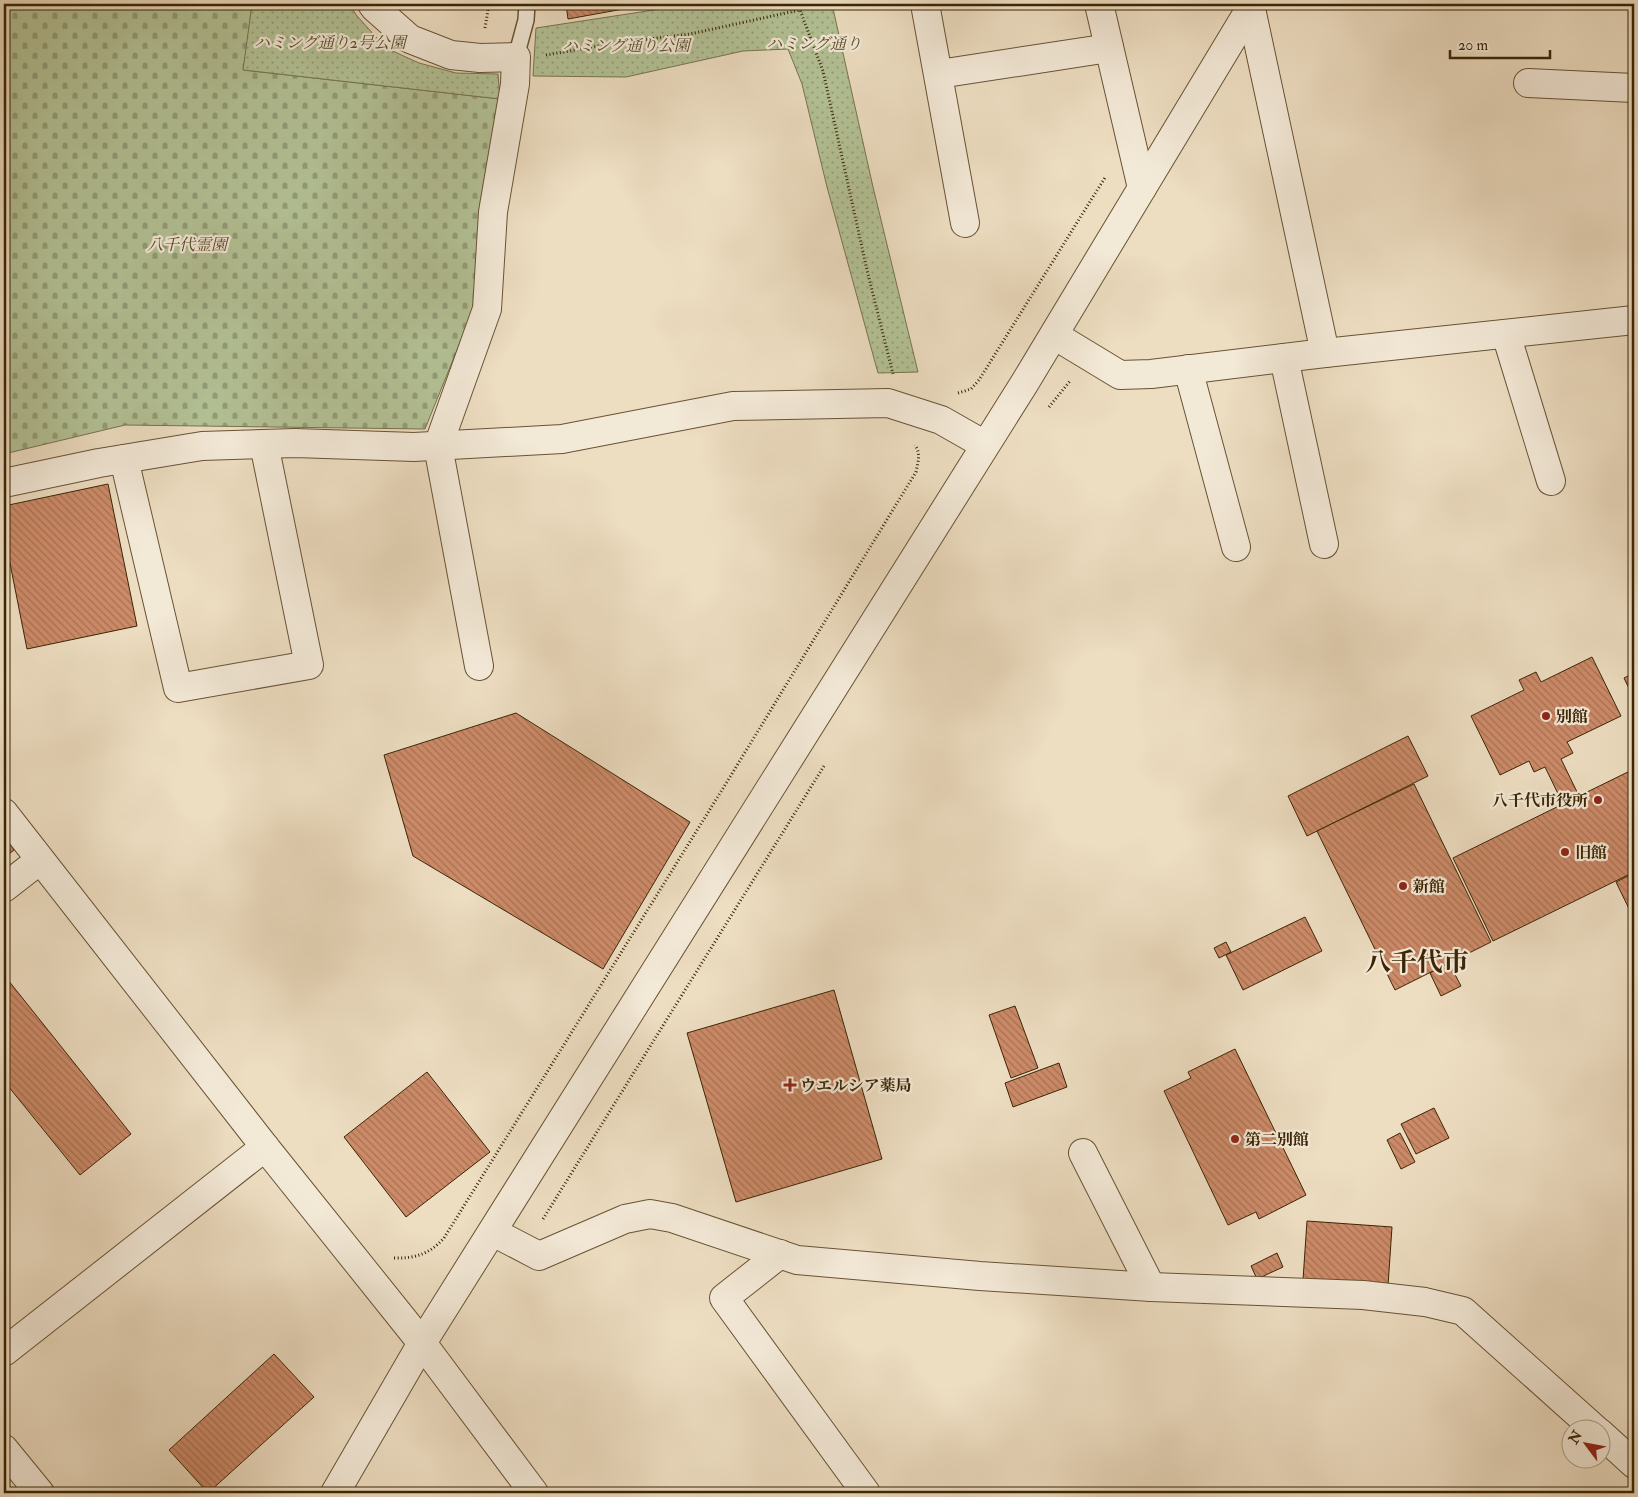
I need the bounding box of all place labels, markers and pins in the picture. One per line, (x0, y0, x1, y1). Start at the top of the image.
place label: 別館 (1556, 707, 1588, 727)
marker: 別館 (1540, 710, 1552, 722)
place label: 八千代市役所 (1492, 791, 1588, 811)
marker: 八千代市役所 (1592, 794, 1604, 806)
place label: 旧館 (1575, 843, 1607, 863)
marker: 旧館 (1559, 846, 1571, 858)
place label: 新館 (1412, 877, 1445, 897)
marker: 新館 (1397, 880, 1409, 892)
place label: ウエルシア薬局 (800, 1076, 912, 1096)
marker: ウエルシア薬局 (784, 1079, 796, 1091)
place label: 第二別館 (1245, 1130, 1309, 1150)
marker: 第二別館 (1229, 1133, 1241, 1145)

